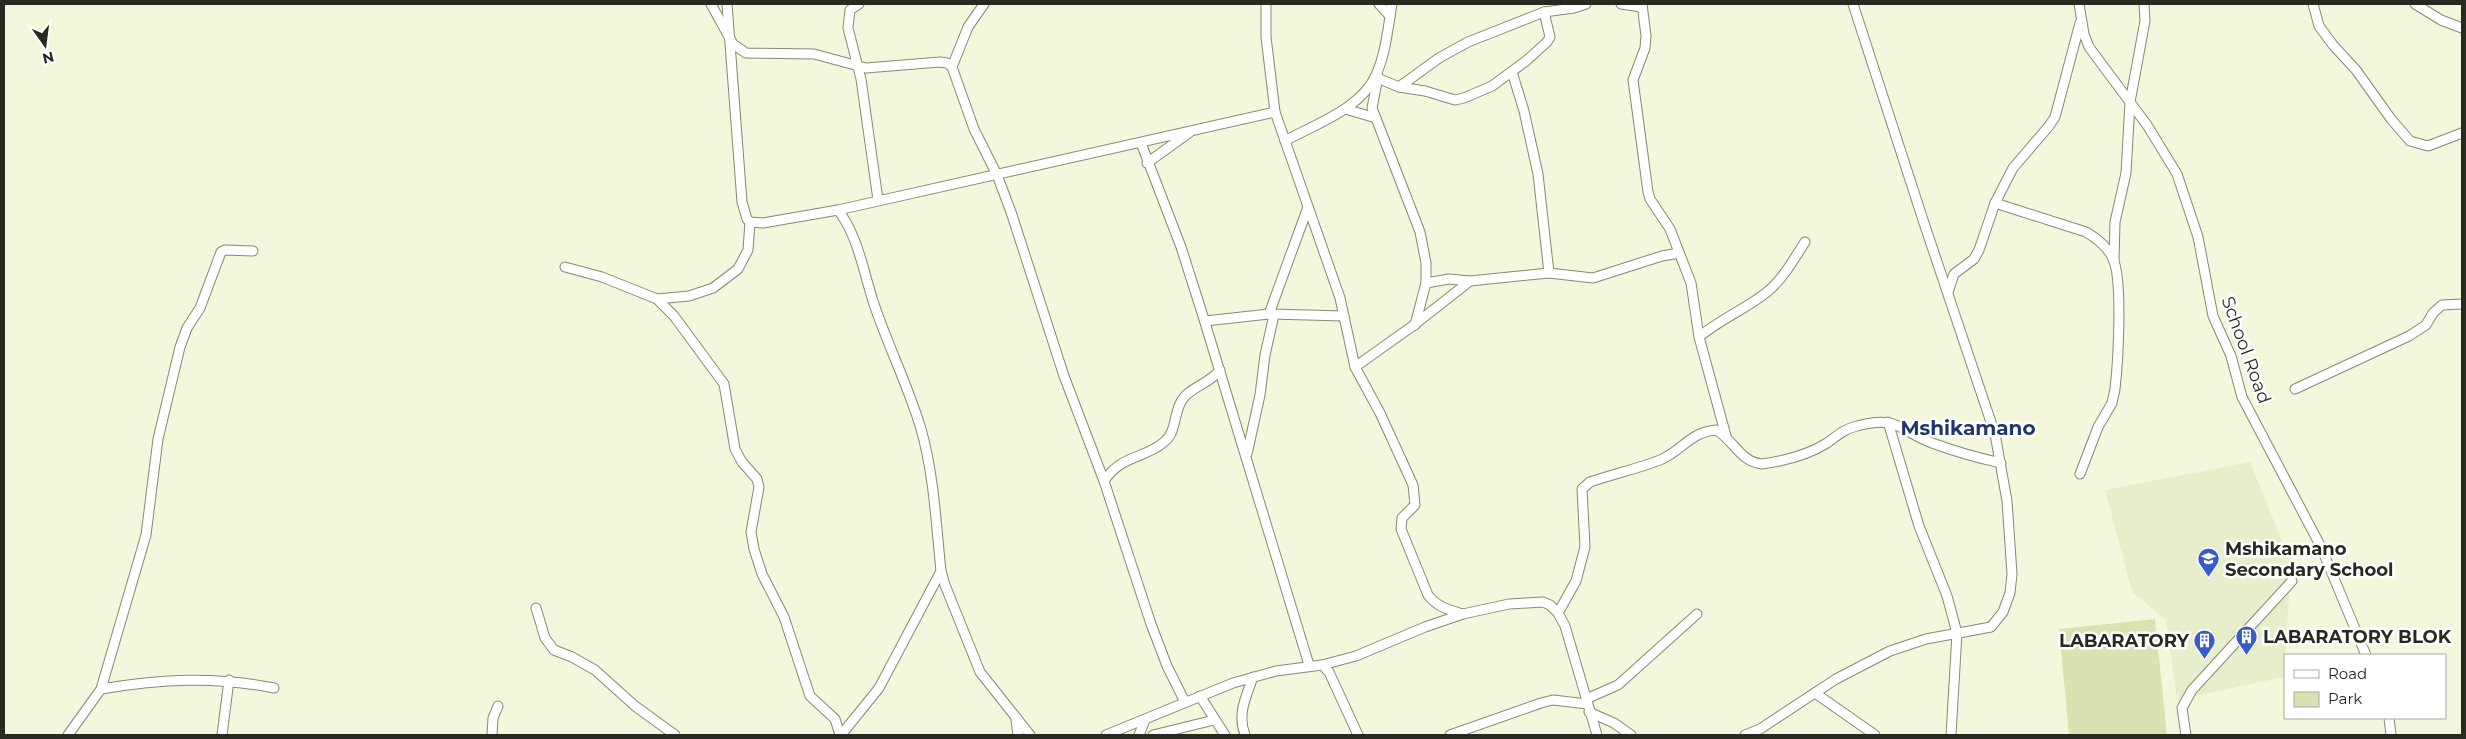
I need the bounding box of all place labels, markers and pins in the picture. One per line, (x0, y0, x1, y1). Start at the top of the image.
place label: Mshikamano Secondary School (2225, 538, 2393, 581)
school or university icon: Mshikamano Secondary School (2197, 547, 2221, 578)
building icon: LABARATORY BLOK (2235, 625, 2259, 656)
place label: LABARATORY BLOK (2263, 626, 2452, 648)
building icon: LABARATORY (2193, 629, 2217, 660)
place label: LABARATORY (2059, 630, 2190, 652)

